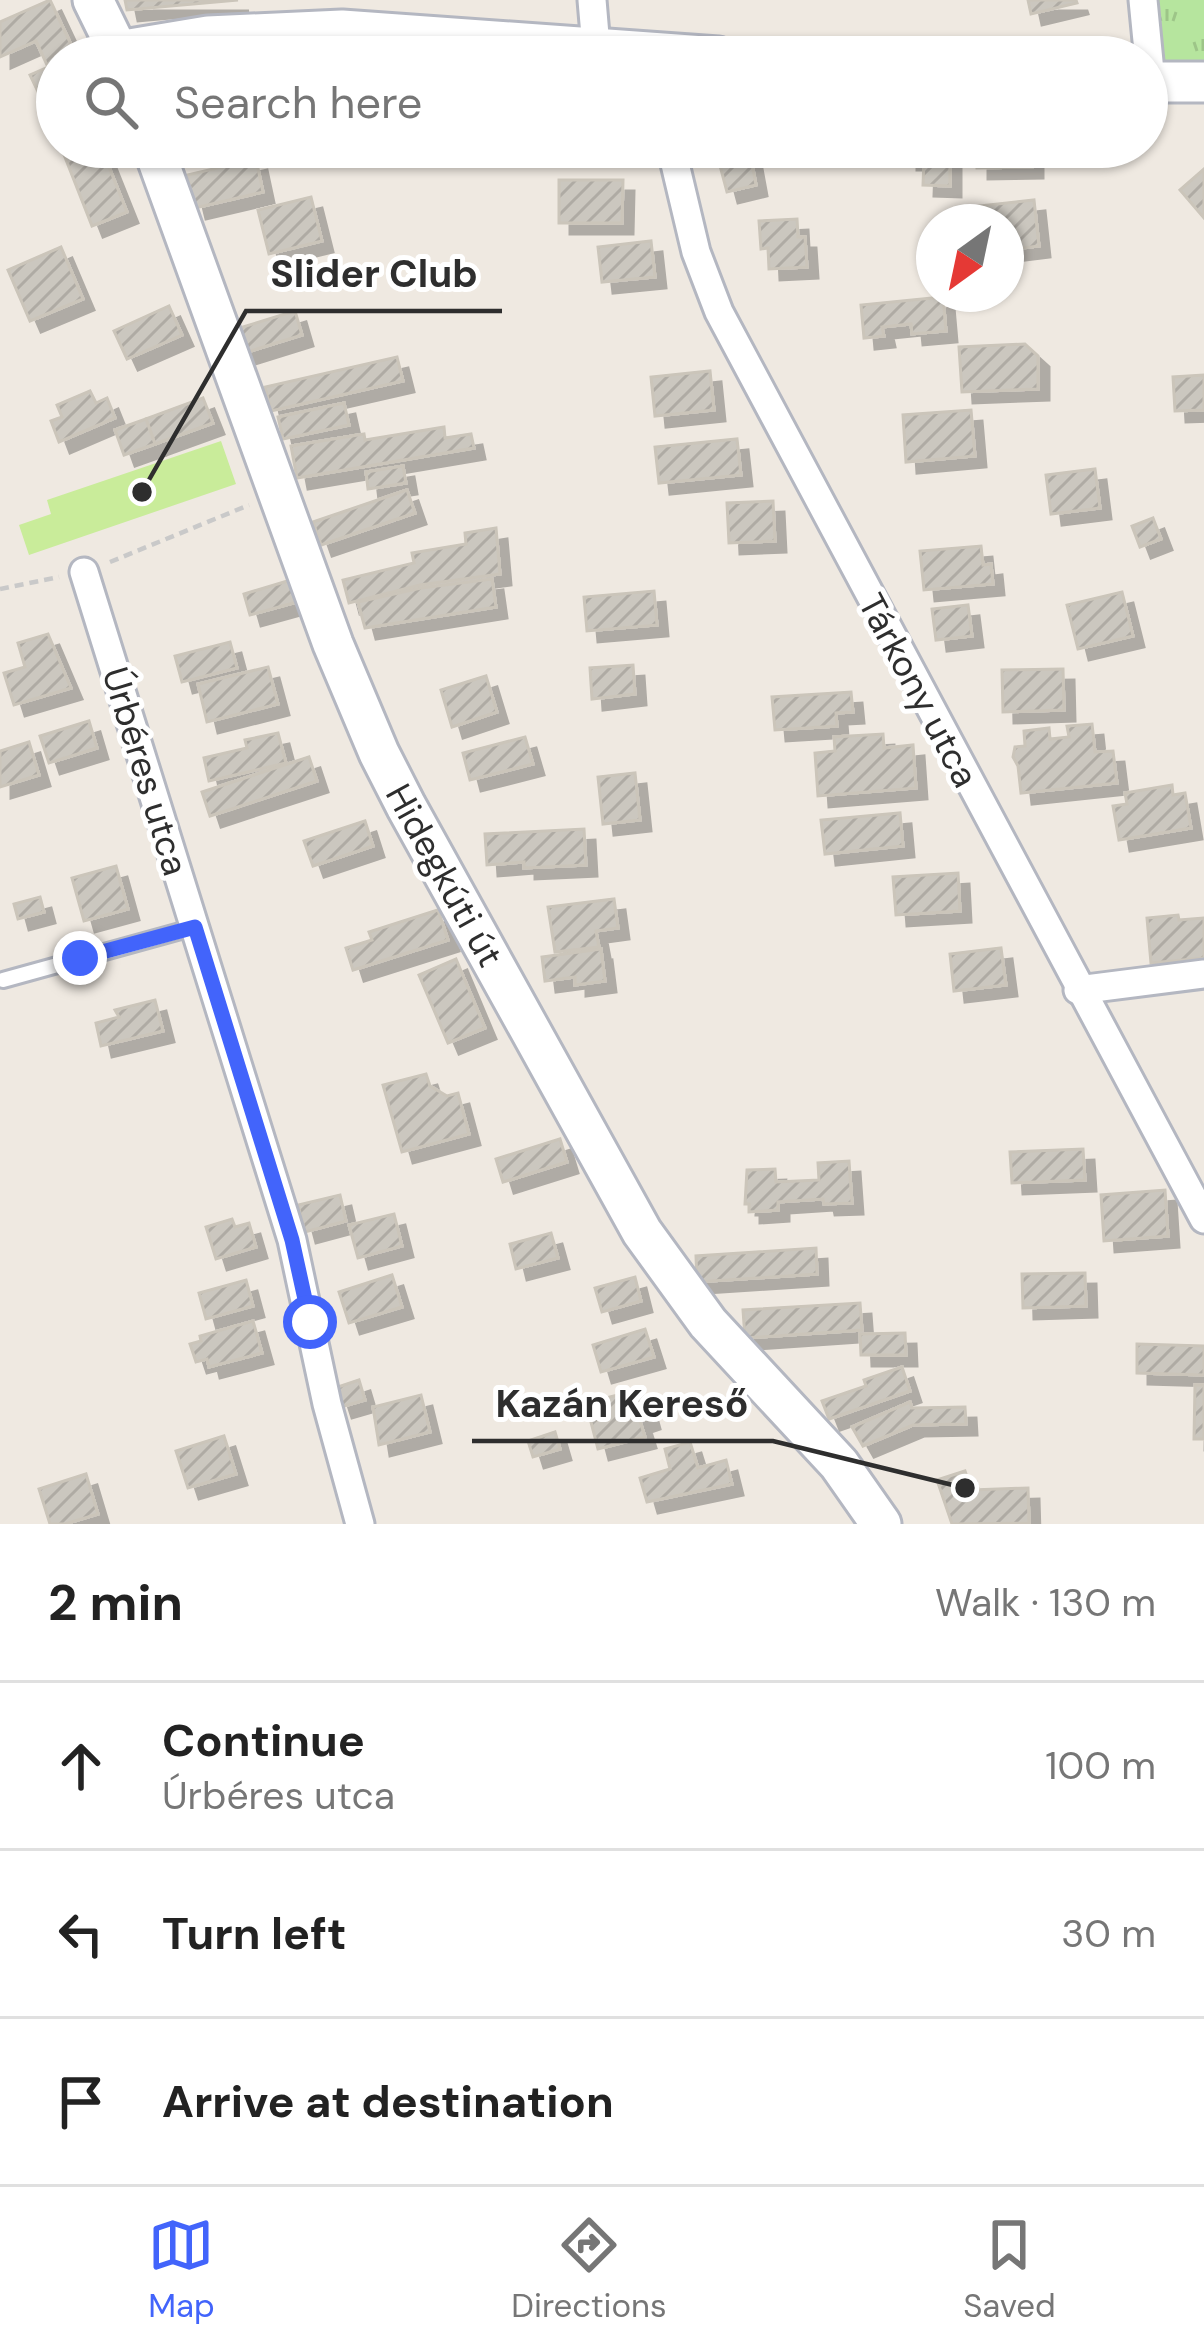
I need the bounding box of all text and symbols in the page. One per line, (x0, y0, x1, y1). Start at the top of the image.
search box (36, 36, 1168, 168)
icon: search (78, 69, 144, 135)
text: Search here (174, 73, 422, 132)
north arrow (916, 204, 1024, 312)
callout: Slider Club (246, 236, 502, 311)
text: Slider Club (270, 248, 478, 299)
street label: Tárkony utca (848, 585, 989, 795)
street label: Úrbéres utca (92, 661, 199, 881)
street label: Hidegkúti út (375, 776, 514, 975)
route end (53, 931, 107, 985)
route start (283, 1295, 337, 1349)
callout: Kazán Kereső (472, 1366, 773, 1441)
text: Kazán Kereső (495, 1378, 749, 1429)
text: 2 min (48, 1569, 183, 1636)
text: Walk · 130 m (935, 1577, 1156, 1628)
text: Continue (162, 1711, 365, 1770)
icon: ahead (48, 1733, 114, 1799)
text: 100 m (1045, 1740, 1156, 1791)
text: Úrbéres utca (162, 1770, 395, 1821)
icon: left (48, 1901, 114, 1967)
text: Turn left (162, 1904, 346, 1963)
text: 30 m (1061, 1908, 1156, 1959)
icon: arrive (48, 2069, 114, 2135)
text: Arrive at destination (162, 2072, 614, 2131)
tab: Map (148, 2212, 215, 2327)
tab: Directions (511, 2212, 667, 2327)
tab: Saved (963, 2212, 1056, 2327)

